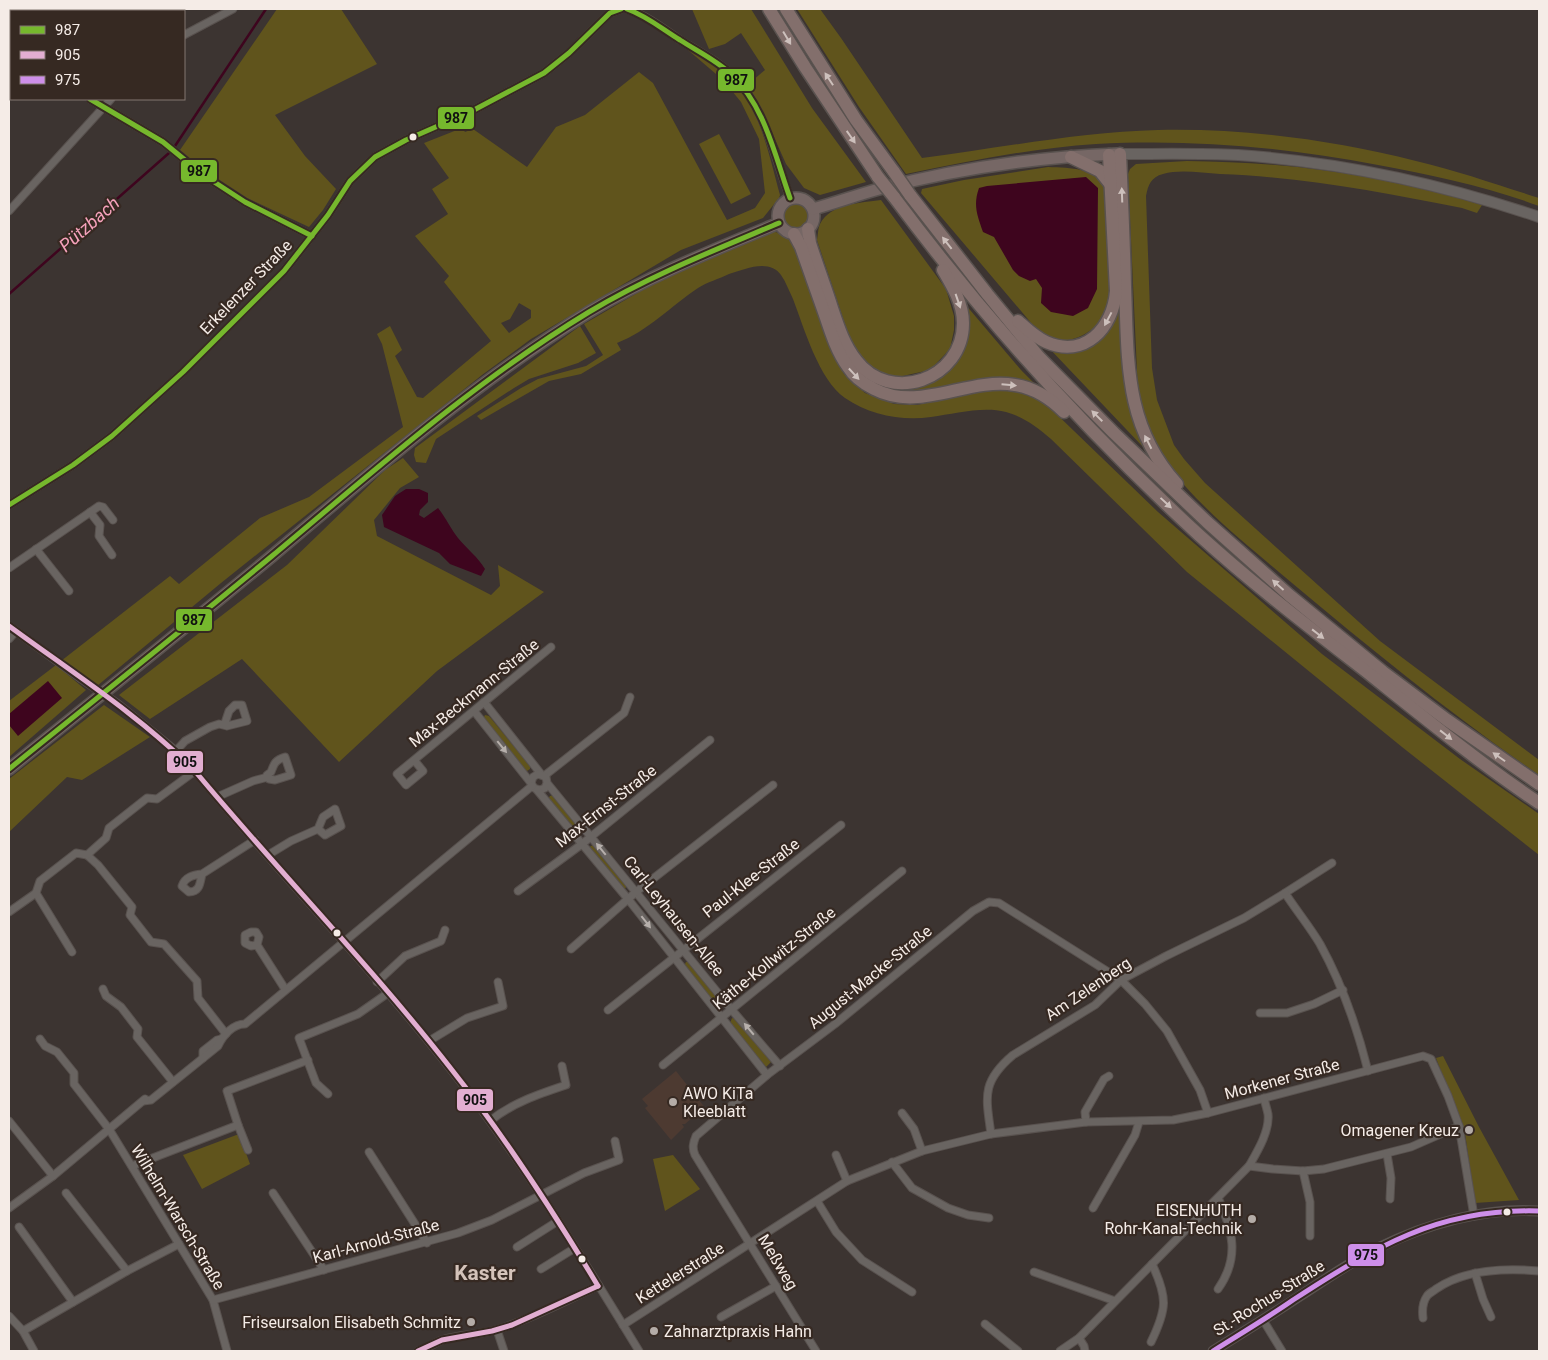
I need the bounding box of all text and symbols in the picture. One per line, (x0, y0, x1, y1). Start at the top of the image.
legend (10, 10, 185, 100)
text: 987 (55, 21, 80, 39)
one-way arrow (782, 32, 792, 45)
text: 905 (55, 46, 80, 64)
line badge: 987 (717, 68, 755, 92)
text: 975 (55, 71, 80, 89)
text: 987 (724, 72, 748, 88)
one-way arrow (824, 73, 834, 86)
line badge: 987 (437, 106, 475, 130)
text: 987 (444, 110, 468, 126)
one-way arrow (846, 131, 856, 144)
unlabelled marker (408, 132, 418, 142)
line badge: 987 (180, 159, 218, 183)
text: 987 (187, 163, 211, 179)
one-way arrow (1117, 187, 1125, 203)
water label: Pützbach (55, 192, 123, 256)
street label: Erkelenzer Straße (196, 236, 296, 338)
one-way arrow (942, 236, 953, 249)
one-way arrow (955, 293, 962, 308)
one-way arrow (1104, 312, 1112, 327)
one-way arrow (848, 368, 860, 380)
one-way arrow (1001, 381, 1017, 389)
one-way arrow (1091, 410, 1103, 422)
one-way arrow (1143, 435, 1151, 449)
one-way arrow (1159, 497, 1171, 509)
one-way arrow (1272, 579, 1284, 591)
line badge: 987 (175, 608, 213, 632)
text: 987 (182, 612, 206, 628)
one-way arrow (1311, 629, 1324, 640)
street label: Max-Beckmann-Straße (405, 635, 543, 751)
one-way arrow (1439, 729, 1452, 740)
one-way arrow (497, 740, 508, 753)
line badge: 905 (166, 750, 204, 774)
one-way arrow (1492, 752, 1506, 762)
text: 905 (173, 754, 197, 770)
street label: Max-Ernst-Straße (552, 761, 660, 851)
street label: Paul-Klee-Straße (699, 834, 803, 922)
one-way arrow (596, 843, 607, 856)
street label: Carl-Leyhausen-Allee (620, 852, 728, 980)
street label: Käthe-Kollwitz-Straße (709, 903, 839, 1013)
one-way arrow (640, 915, 651, 928)
street label: August-Macke-Straße (804, 921, 936, 1033)
unlabelled marker (332, 928, 342, 938)
street label: Am Zelenberg (1042, 953, 1134, 1025)
one-way arrow (743, 1023, 754, 1036)
street label: Morkener Straße (1222, 1055, 1342, 1103)
place label: AWO KiTa Kleeblatt (683, 1084, 753, 1121)
line badge: 905 (456, 1088, 494, 1112)
text: 905 (463, 1092, 487, 1108)
marker: AWO KiTa Kleeblatt (667, 1096, 679, 1108)
place label: Omagener Kreuz (1341, 1121, 1459, 1140)
marker: Omagener Kreuz (1463, 1124, 1475, 1136)
street label: Wilhelm-Warsch-Straße (127, 1141, 229, 1293)
place label: EISENHUTH Rohr-Kanal-Technik (1104, 1201, 1243, 1238)
unlabelled marker (1502, 1207, 1512, 1217)
marker: EISENHUTH Rohr-Kanal-Technik (1246, 1213, 1258, 1225)
street label: Karl-Arnold-Straße (311, 1215, 441, 1267)
street label: Meßweg (754, 1231, 802, 1293)
street label: Kettelerstraße (632, 1238, 728, 1308)
line badge: 975 (1347, 1243, 1385, 1267)
text: 975 (1354, 1247, 1378, 1263)
unlabelled marker (577, 1254, 587, 1264)
street label: St.-Rochus-Straße (1210, 1256, 1328, 1340)
district label: Kaster (454, 1261, 516, 1285)
place label: Friseursalon Elisabeth Schmitz (242, 1313, 461, 1332)
marker: Friseursalon Elisabeth Schmitz (465, 1316, 477, 1328)
place label: Zahnarztpraxis Hahn (664, 1322, 812, 1341)
marker: Zahnarztpraxis Hahn (648, 1325, 660, 1337)

